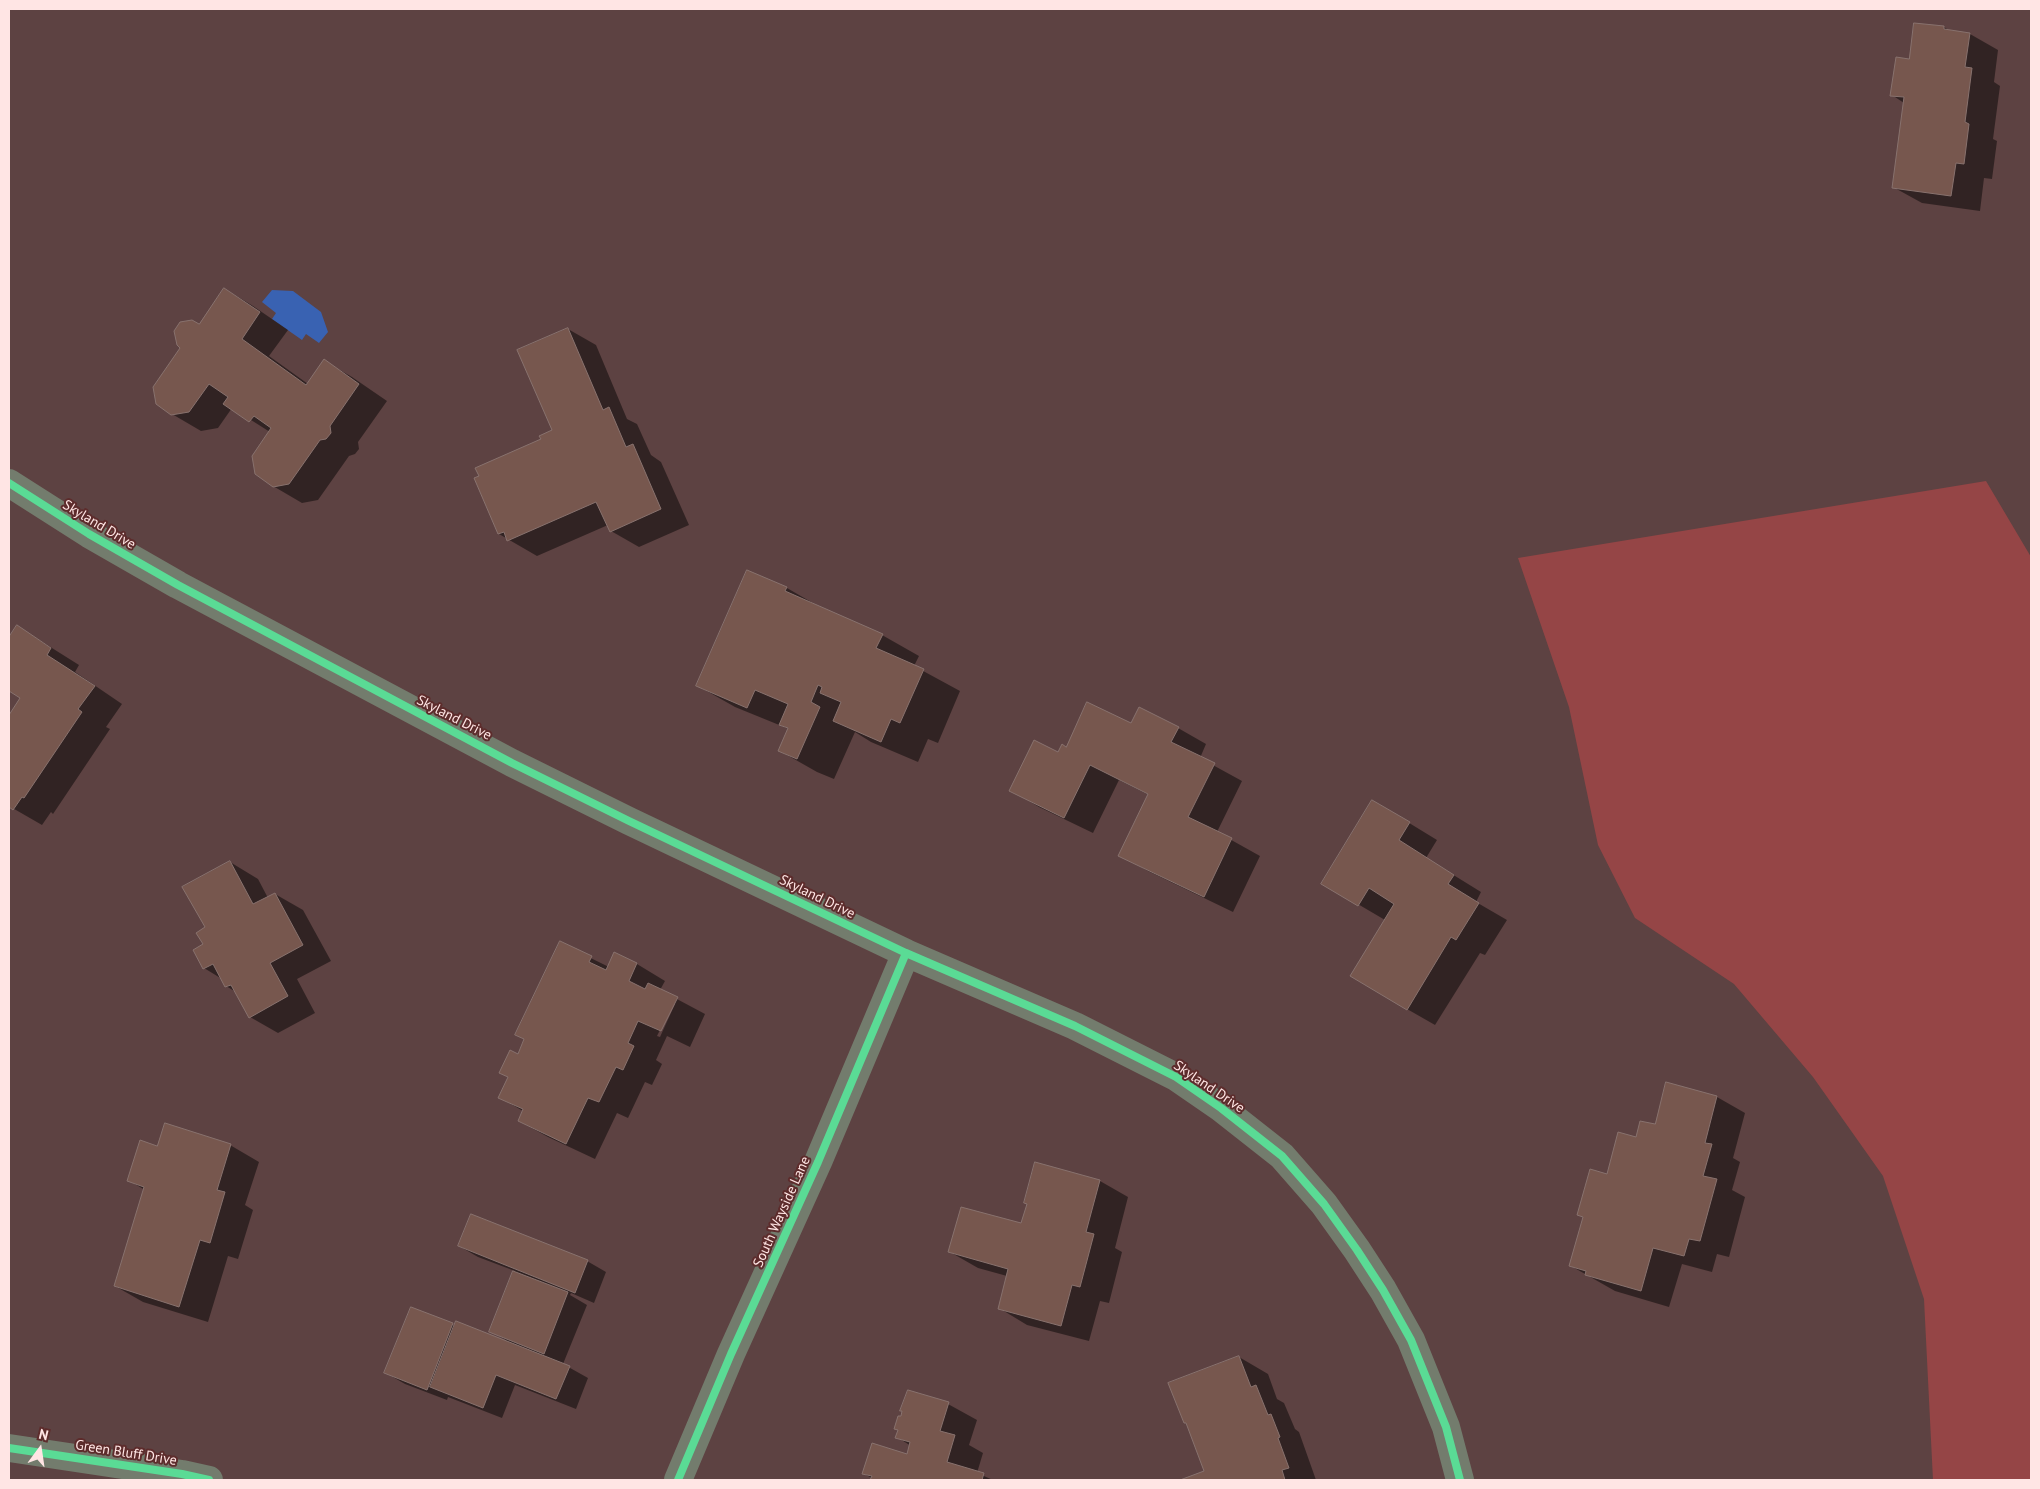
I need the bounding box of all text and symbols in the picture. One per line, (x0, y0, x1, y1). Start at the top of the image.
street label: Skyland Drive (60, 497, 138, 553)
street label: Skyland Drive (414, 692, 494, 744)
street label: Skyland Drive (777, 871, 857, 923)
street label: Skyland Drive (1170, 1057, 1248, 1117)
street label: South Wayside Lane (750, 1154, 814, 1270)
north arrow (15, 1424, 65, 1474)
text: N (37, 1425, 50, 1444)
street label: Green Bluff Drive (74, 1437, 178, 1469)

